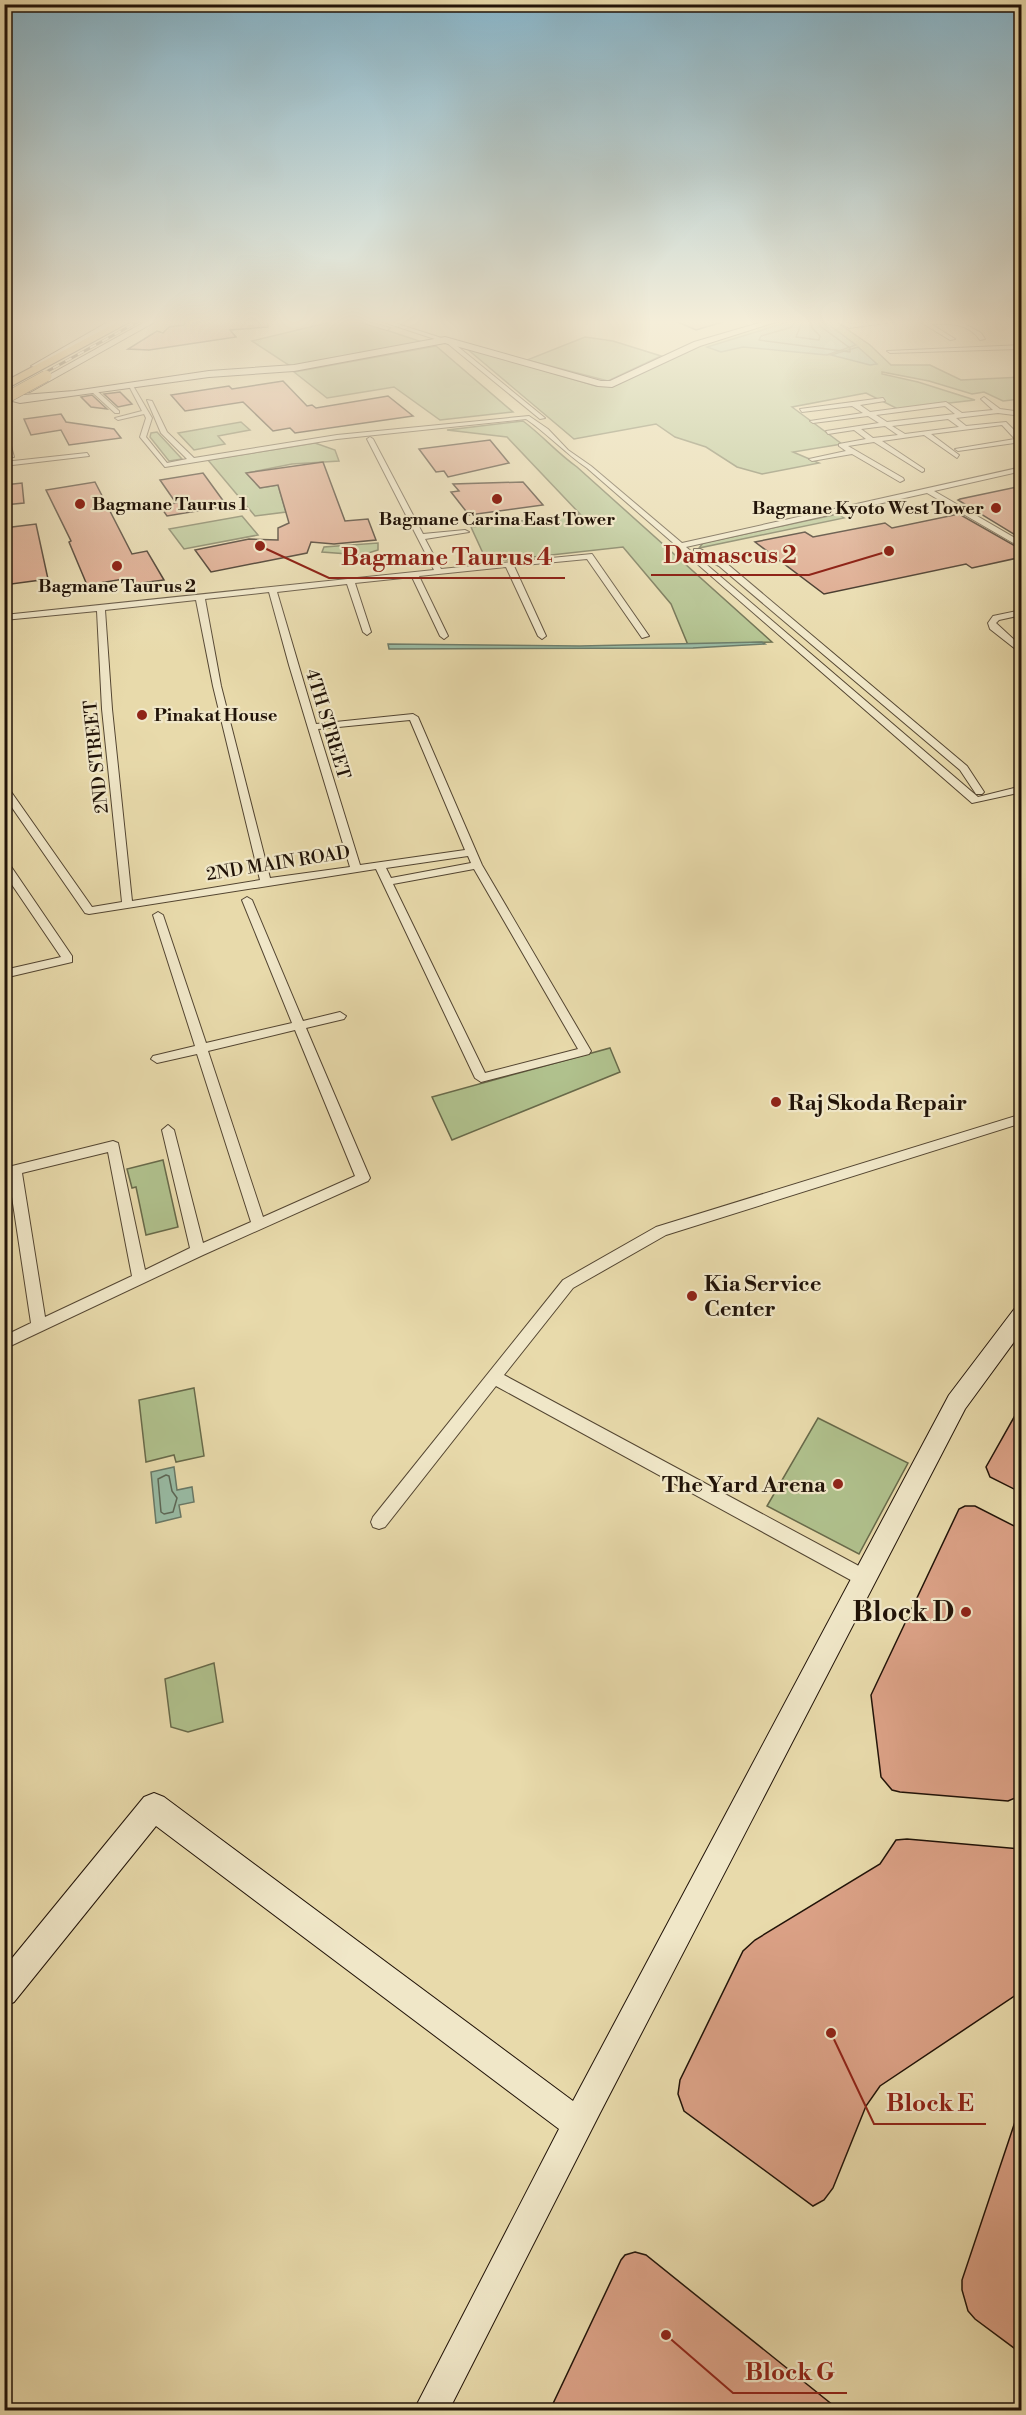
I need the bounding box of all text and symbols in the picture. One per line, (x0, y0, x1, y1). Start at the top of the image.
marker: Bagmane Carina East Tower (490, 492, 504, 506)
place label: Bagmane Taurus 1 (92, 493, 248, 516)
marker: Bagmane Taurus 1 (73, 497, 87, 511)
place label: Bagmane Kyoto West Tower (752, 497, 984, 520)
marker: Bagmane Kyoto West Tower (989, 501, 1003, 515)
place label: Bagmane Carina East Tower (379, 508, 615, 531)
callout: Damascus 2 (651, 533, 809, 575)
callout: Bagmane Taurus 4 (329, 536, 565, 578)
text: Damascus 2 (663, 541, 797, 571)
text: Bagmane Taurus 4 (341, 543, 553, 573)
marker: Bagmane Taurus 2 (110, 559, 124, 573)
place label: Bagmane Taurus 2 (38, 575, 196, 598)
street label: 4TH STREET (300, 666, 355, 782)
street label: 2ND STREET (79, 699, 114, 815)
place label: Pinakat House (154, 704, 278, 727)
marker: Pinakat House (135, 708, 149, 722)
street label: 2ND MAIN ROAD (205, 841, 352, 886)
place label: Raj Skoda Repair (788, 1090, 967, 1117)
marker: Raj Skoda Repair (769, 1095, 783, 1109)
place label: Kia Service Center (704, 1271, 822, 1323)
marker: Kia Service Center (685, 1289, 699, 1303)
place label: The Yard Arena (662, 1472, 827, 1499)
marker: The Yard Arena (831, 1477, 845, 1491)
place label: Block D (853, 1596, 954, 1630)
marker: Block D (959, 1605, 973, 1619)
callout: Block E (874, 2082, 986, 2124)
text: Block E (886, 2089, 974, 2119)
callout: Block G (733, 2351, 847, 2393)
text: Block G (745, 2358, 835, 2388)

